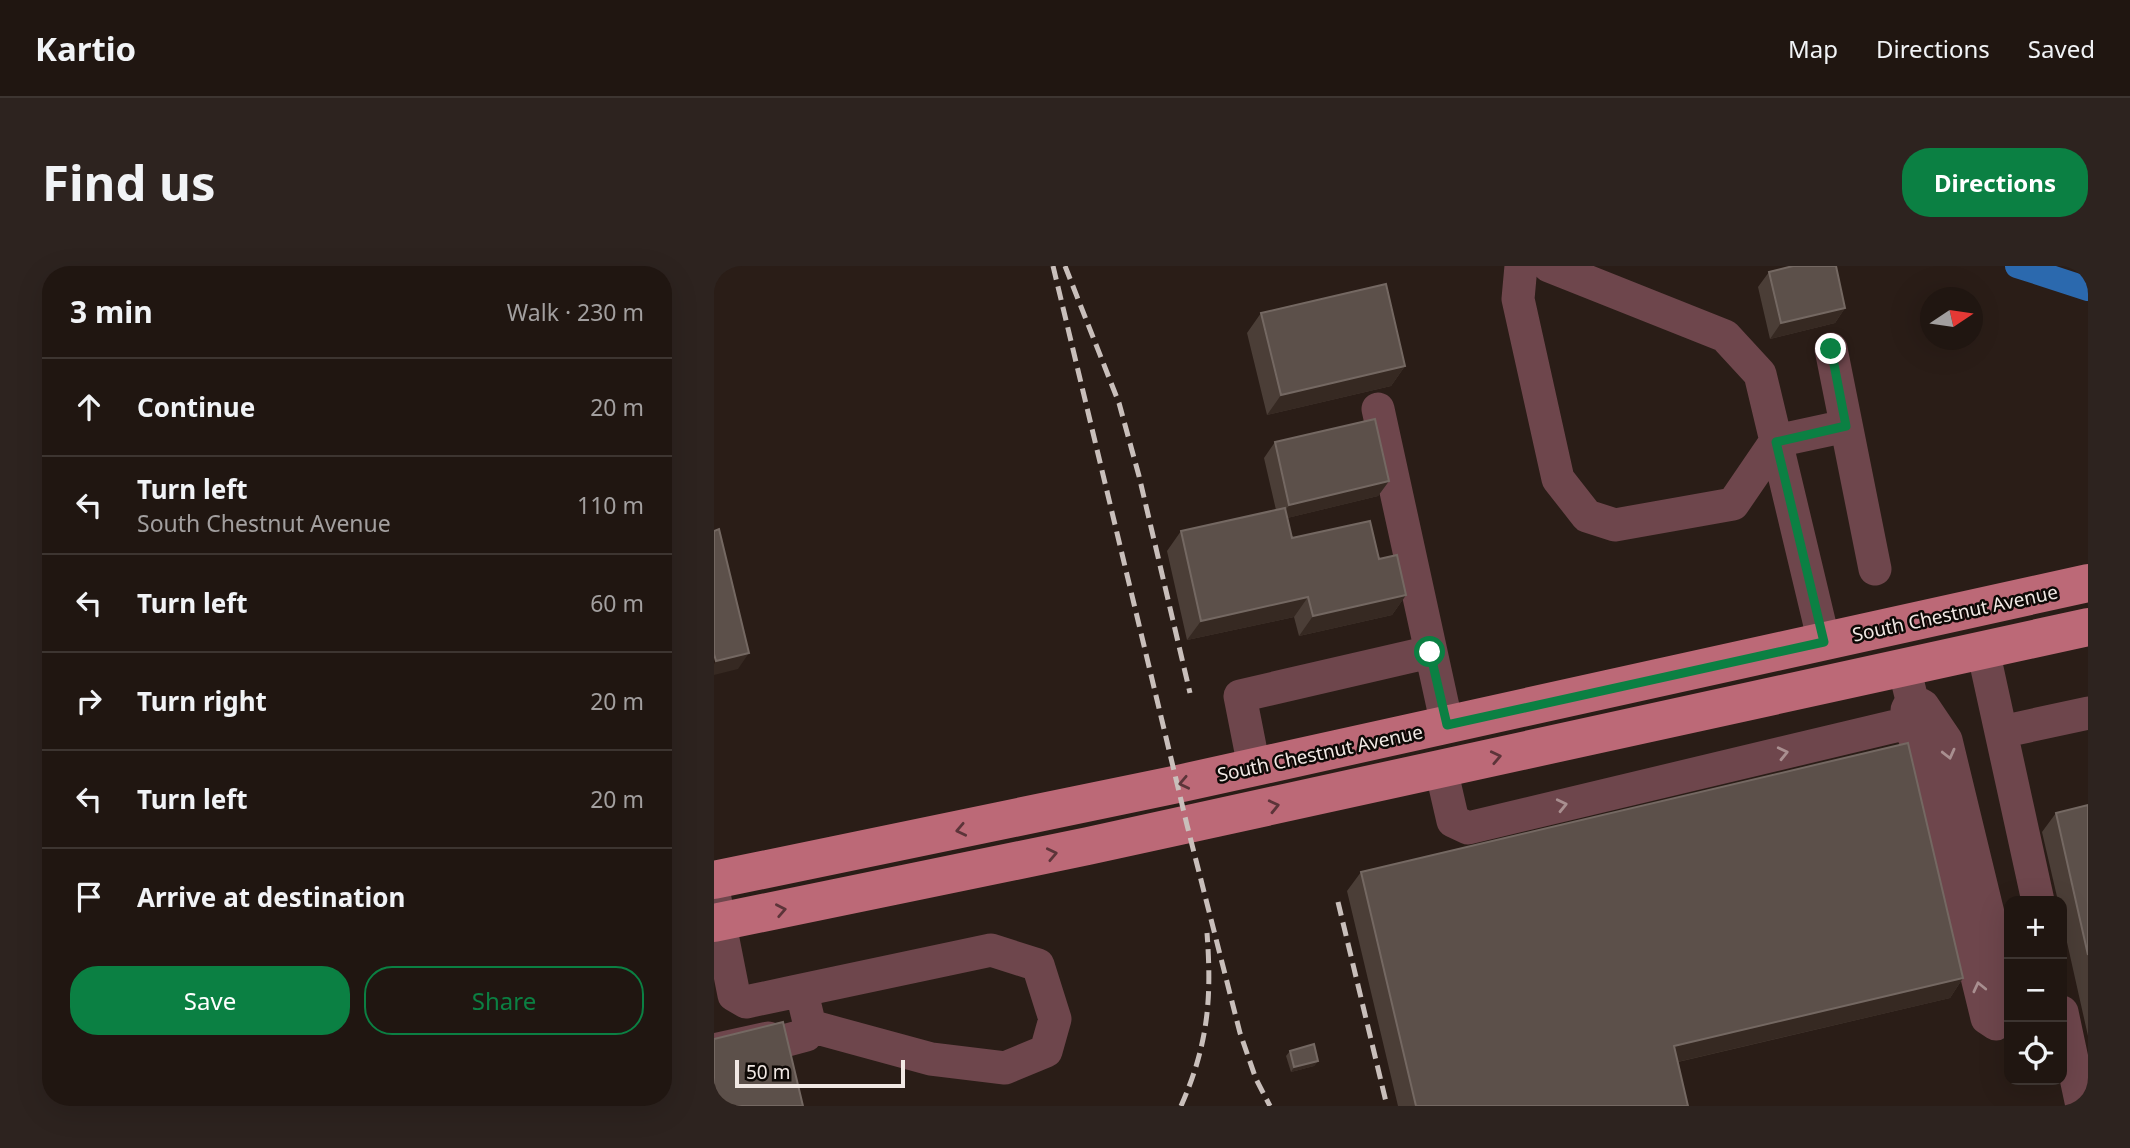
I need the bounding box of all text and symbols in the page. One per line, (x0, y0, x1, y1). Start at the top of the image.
text: Kartio (35, 26, 136, 71)
text: Map (1788, 32, 1838, 65)
text: Directions (1876, 32, 1990, 65)
text: Saved (2028, 32, 2095, 65)
button: Directions (1902, 148, 2088, 217)
text: Find us (42, 149, 216, 215)
north arrow (1920, 287, 1983, 350)
text: 3 min (70, 291, 153, 332)
text: Walk · 230 m (507, 296, 644, 328)
route end (1815, 333, 1846, 364)
icon: ahead (70, 388, 108, 426)
text: Continue (137, 389, 255, 425)
text: 20 m (590, 391, 644, 423)
text: Turn left (137, 471, 248, 507)
icon: left (70, 486, 108, 524)
text: 110 m (577, 489, 644, 521)
text: South Chestnut Avenue (137, 507, 391, 539)
street label: South Chestnut Avenue (1850, 578, 2060, 648)
icon: left (70, 584, 108, 622)
text: Turn left (137, 585, 248, 621)
text: 60 m (590, 587, 644, 619)
route start (1414, 636, 1445, 667)
icon: right (70, 682, 108, 720)
text: Turn right (137, 683, 267, 719)
text: 20 m (590, 685, 644, 717)
street label: South Chestnut Avenue (1215, 718, 1425, 788)
one-way arrow (1777, 746, 1789, 761)
one-way arrow (1941, 747, 1956, 759)
one-way arrow (1490, 750, 1502, 765)
one-way arrow (1178, 774, 1190, 789)
icon: left (70, 780, 108, 818)
text: Turn left (137, 781, 248, 817)
text: 20 m (590, 783, 644, 815)
one-way arrow (1268, 799, 1280, 814)
one-way arrow (1556, 799, 1568, 814)
one-way arrow (955, 822, 967, 837)
one-way arrow (1046, 848, 1058, 863)
icon: arrive (70, 878, 108, 916)
text: Arrive at destination (137, 879, 406, 915)
map controls (2004, 896, 2067, 1085)
button: + (2004, 896, 2067, 959)
one-way arrow (775, 903, 787, 918)
button: − (2004, 959, 2067, 1022)
button: Save (70, 966, 350, 1035)
button: Share (364, 966, 644, 1035)
one-way arrow (1973, 981, 1987, 993)
button: locate (2004, 1022, 2067, 1085)
scale bar (735, 1057, 905, 1089)
text: 50 m (746, 1059, 790, 1085)

